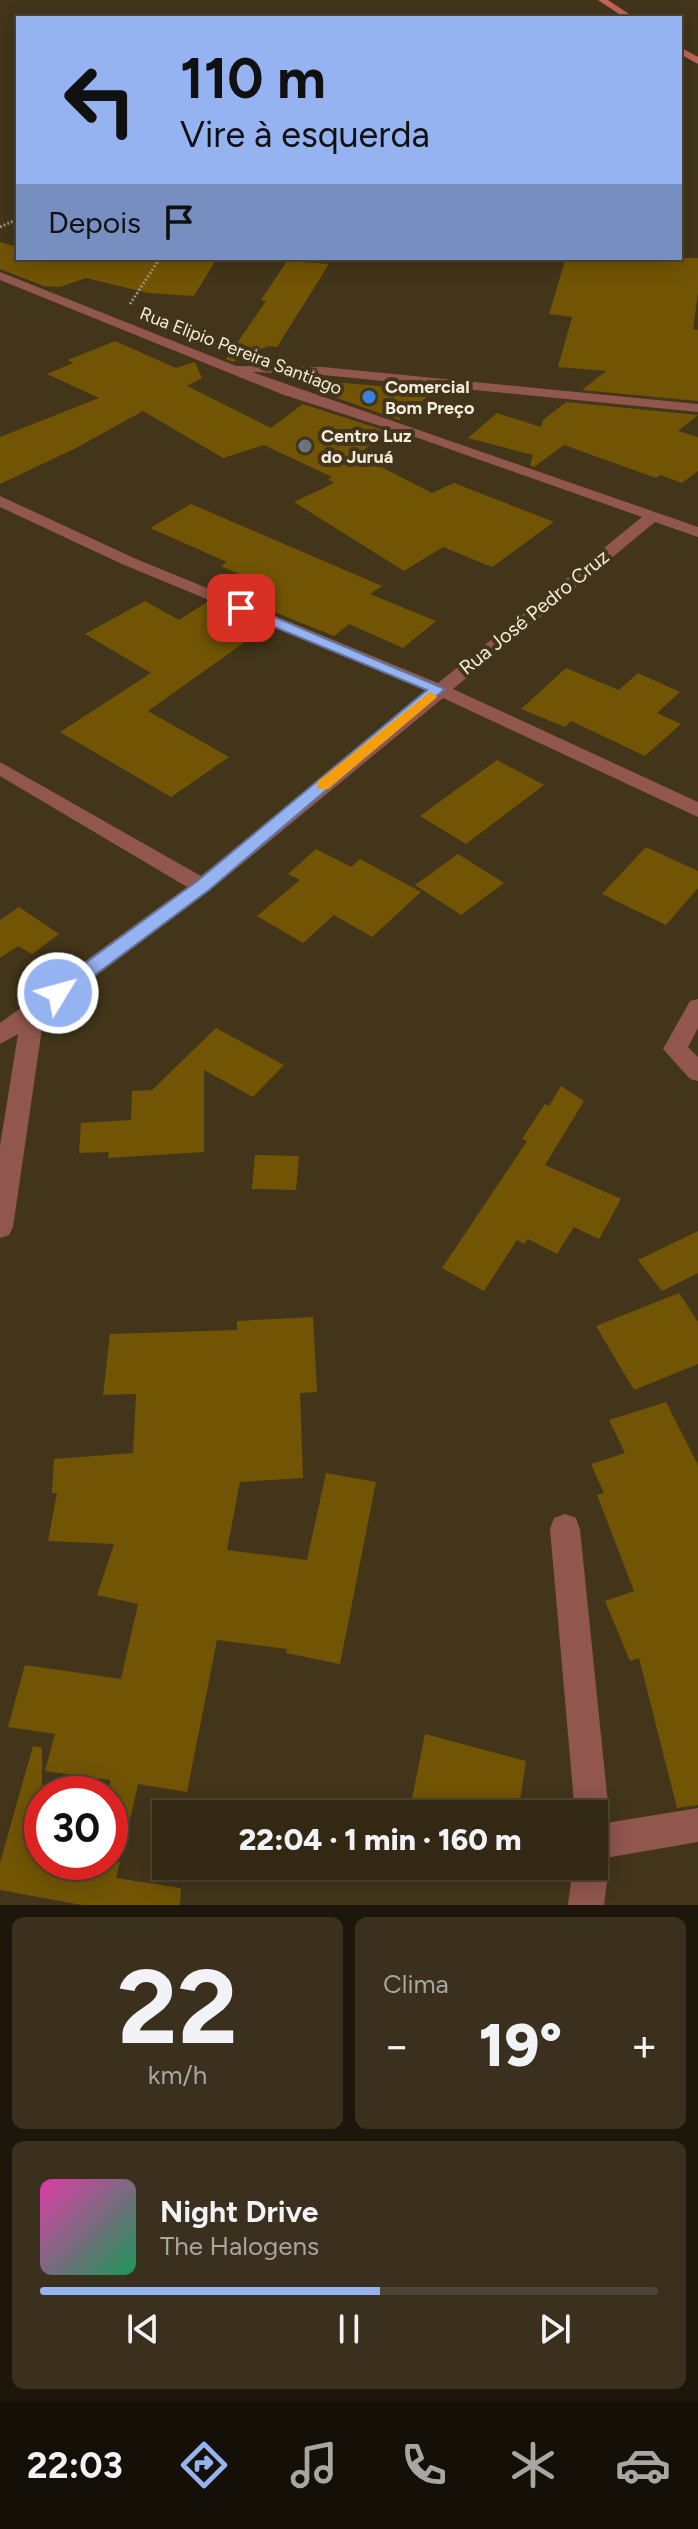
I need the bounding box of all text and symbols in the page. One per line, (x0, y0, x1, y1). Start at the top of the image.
text: 110 m (180, 45, 326, 112)
icon: left (48, 48, 152, 152)
text: Vire à esquerda (180, 113, 430, 156)
icon: arrive (157, 200, 201, 244)
text: Depois (48, 204, 141, 241)
street label: Rua Elipio Pereira Santiago (137, 302, 345, 400)
place label: Comercial Bom Preço (385, 376, 474, 419)
marker: Comercial Bom Preço (360, 388, 378, 406)
place label: Centro Luz do Juruá (321, 425, 412, 468)
marker: Centro Luz do Juruá (296, 437, 314, 455)
street label: Rua José Pedro Cruz (454, 544, 614, 680)
pin (207, 574, 275, 642)
icon: arrive (219, 586, 263, 630)
position arrow (16, 951, 100, 1035)
speed limit sign: 30 (24, 1776, 128, 1880)
text: 22:04 · 1 min · 160 m (239, 1821, 521, 1858)
text: 22 (117, 1944, 238, 2069)
text: Clima (383, 1968, 449, 2000)
text: 19° (479, 2009, 562, 2081)
text: − (383, 2019, 410, 2072)
text: + (631, 2019, 658, 2072)
text: km/h (148, 2059, 207, 2091)
text: Night Drive (160, 2193, 318, 2230)
text: The Halogens (160, 2230, 319, 2262)
icon: previous (121, 2307, 165, 2351)
icon: pause (327, 2307, 371, 2351)
icon: next (533, 2307, 577, 2351)
icon: directions (176, 2437, 232, 2493)
icon: music (286, 2437, 342, 2493)
icon: phone (396, 2437, 452, 2493)
icon: climate (505, 2437, 561, 2493)
icon: car (615, 2437, 671, 2493)
text: 22:03 (27, 2444, 123, 2487)

